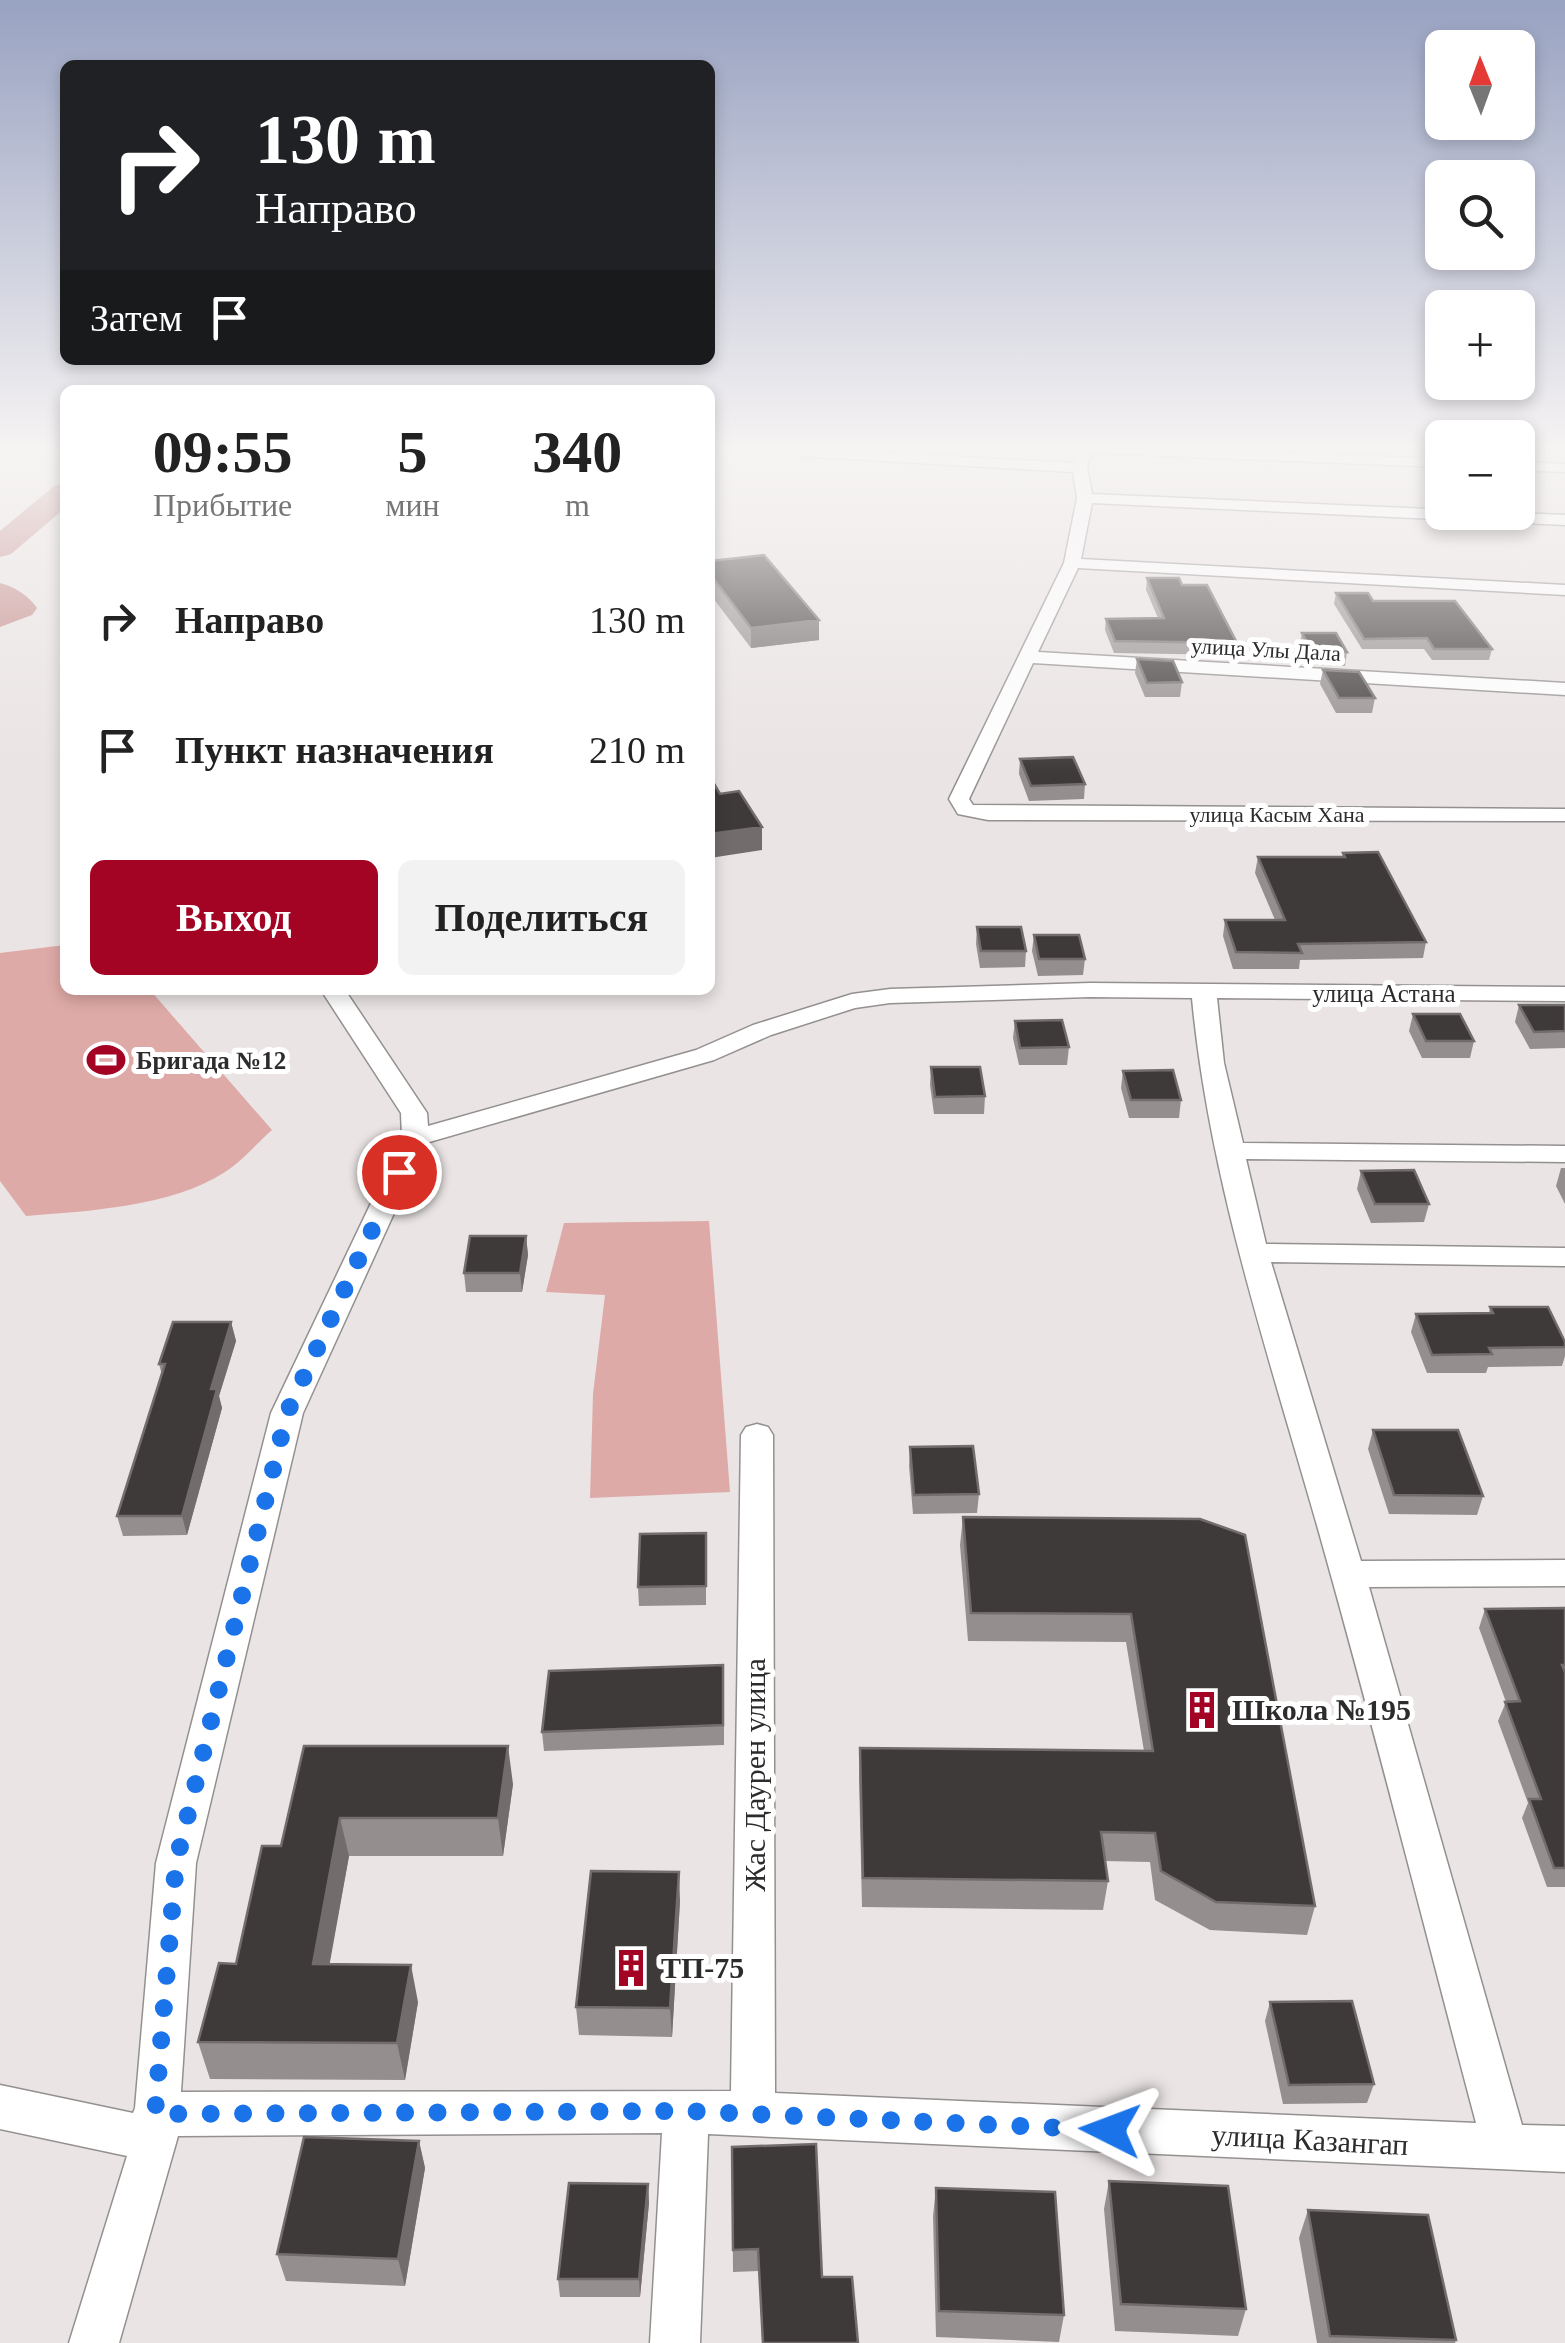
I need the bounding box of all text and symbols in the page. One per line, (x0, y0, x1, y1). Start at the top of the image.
north arrow (1425, 30, 1535, 140)
map controls (1425, 30, 1535, 530)
icon: right (90, 100, 220, 230)
text: 130 m (255, 101, 436, 178)
button: search (1425, 160, 1535, 270)
text: Направо (255, 183, 417, 233)
icon: arrive (202, 290, 257, 345)
button: + (1425, 290, 1535, 400)
text: Затем (90, 297, 182, 339)
text: 09:55 (153, 419, 293, 485)
text: 5 (397, 419, 427, 485)
text: 340 (532, 419, 622, 485)
button: − (1425, 420, 1535, 530)
text: Прибытие (153, 487, 292, 523)
text: мин (385, 487, 440, 523)
text: m (565, 487, 590, 523)
icon: right (90, 593, 145, 648)
text: Направо (175, 599, 324, 641)
text: 130 m (589, 599, 685, 641)
street label: улица Улы Дала (1190, 633, 1342, 666)
icon: arrive (90, 723, 145, 778)
text: Пункт назначения (175, 729, 494, 771)
text: 210 m (589, 729, 685, 771)
street label: улица Касым Хана (1189, 802, 1365, 827)
button: Выход (90, 860, 378, 975)
button: Поделиться (398, 860, 685, 975)
street label: улица Астана (1312, 980, 1456, 1007)
sports icon: Бригада №12 (85, 1039, 127, 1081)
place label: Бригада №12 (136, 1047, 286, 1074)
pin (357, 1130, 442, 1215)
icon: arrive (372, 1145, 427, 1200)
street label: Жас Даурен улица (738, 1658, 771, 1892)
building icon: Школа №195 (1181, 1689, 1223, 1731)
place label: Школа №195 (1232, 1693, 1411, 1726)
building icon: ТП-75 (610, 1947, 652, 1989)
place label: ТП-75 (661, 1951, 744, 1984)
position arrow (1058, 2078, 1162, 2182)
street label: улица Казангап (1211, 2118, 1409, 2161)

